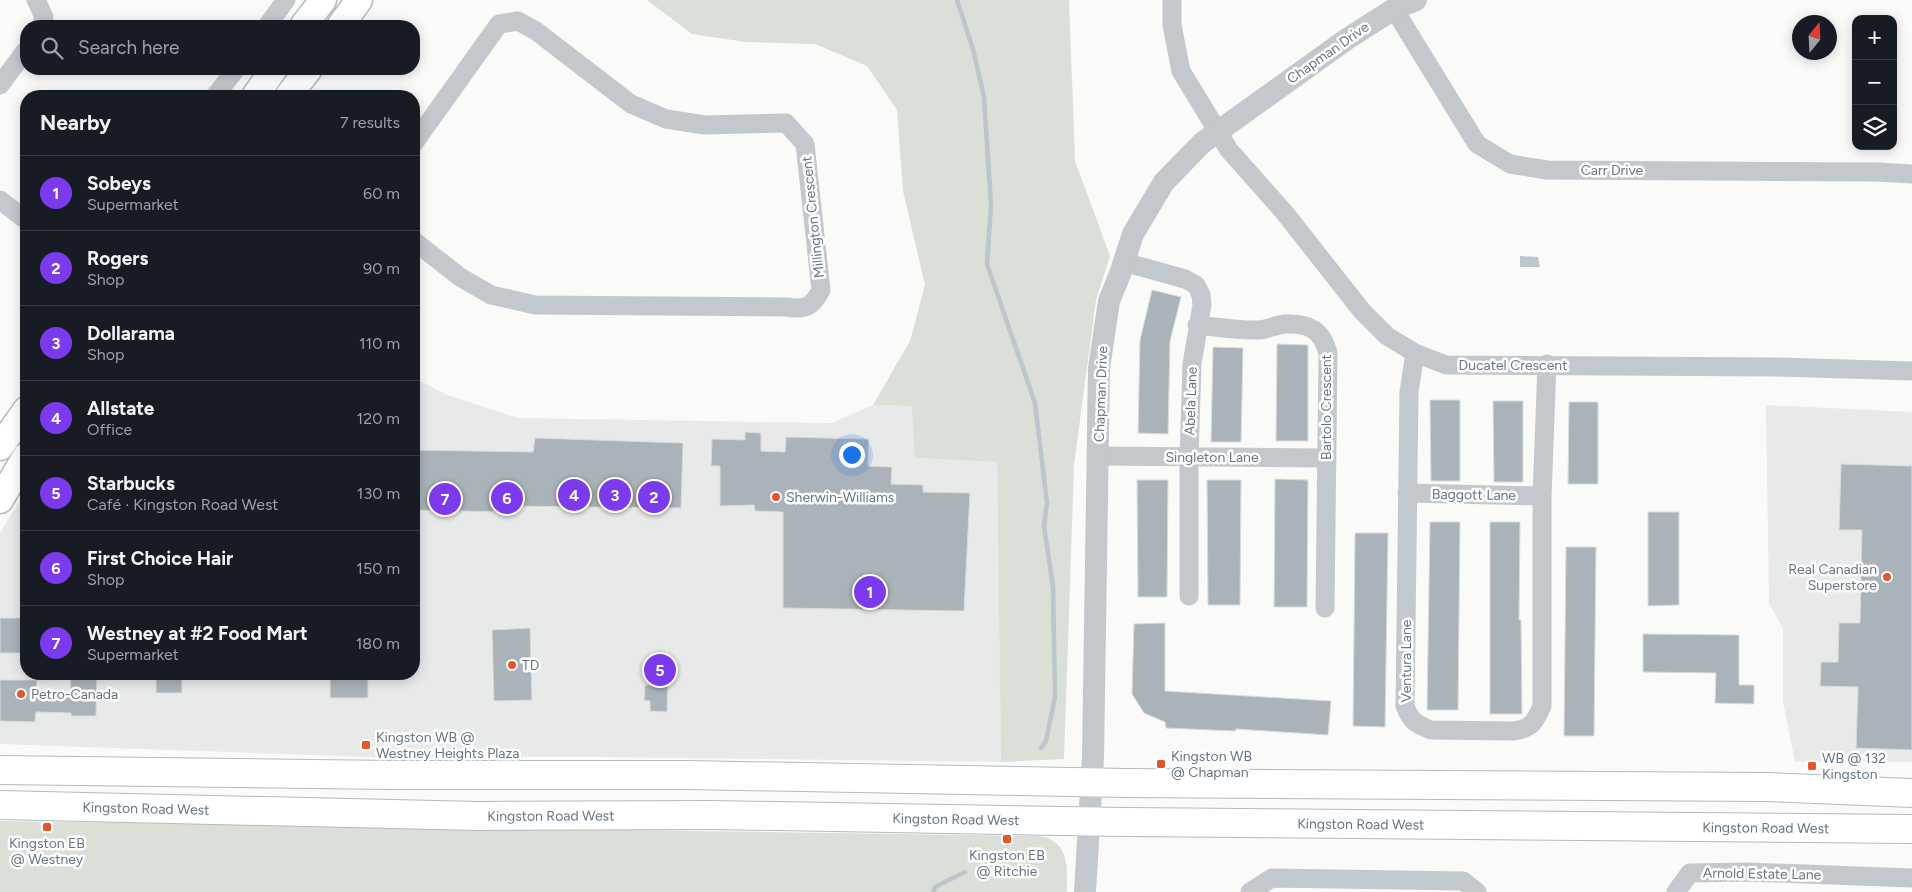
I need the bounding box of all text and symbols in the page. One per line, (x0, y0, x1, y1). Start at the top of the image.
north arrow (1792, 15, 1837, 60)
map controls (1852, 15, 1897, 150)
button: + (1852, 15, 1897, 60)
street label: Chapman Drive (1284, 18, 1372, 88)
search box (20, 20, 420, 75)
icon: search (38, 34, 66, 62)
text: Search here (78, 36, 180, 59)
button: − (1852, 60, 1897, 105)
button: layers (1852, 105, 1897, 150)
text: Nearby (40, 110, 111, 135)
text: 7 results (340, 113, 400, 132)
street label: Millington Crescent (798, 155, 828, 279)
street label: Carr Drive (1581, 162, 1644, 179)
text: Sobeys (87, 172, 151, 195)
text: 1 (53, 184, 59, 203)
text: 60 m (363, 184, 400, 203)
text: Supermarket (87, 195, 179, 214)
text: Rogers (87, 247, 148, 270)
text: 2 (51, 259, 61, 278)
text: 90 m (363, 259, 400, 278)
text: Shop (87, 270, 125, 289)
text: Dollarama (87, 322, 175, 345)
text: 3 (52, 334, 60, 353)
text: 110 m (359, 334, 400, 353)
text: Shop (87, 345, 125, 364)
street label: Chapman Drive (1091, 345, 1111, 442)
street label: Bartolo Crescent (1318, 354, 1335, 460)
street label: Ducatel Crescent (1459, 357, 1567, 374)
street label: Abela Lane (1181, 366, 1201, 436)
text: Allstate (87, 397, 154, 420)
text: 4 (51, 409, 61, 428)
text: 120 m (357, 409, 400, 428)
text: Office (87, 420, 132, 439)
your location (839, 442, 865, 468)
street label: Singleton Lane (1165, 449, 1259, 466)
text: Starbucks (87, 472, 175, 495)
pin: 4 (558, 476, 590, 514)
pin: 3 (599, 476, 631, 514)
pin: 2 (638, 478, 670, 516)
pin: 6 (491, 479, 523, 517)
pin: 7 (429, 480, 461, 518)
text: 5 (51, 484, 61, 503)
text: 130 m (357, 484, 400, 503)
street label: Baggott Lane (1432, 486, 1517, 504)
place label: Sherwin-Williams (786, 489, 894, 506)
marker: Sherwin-Williams (770, 491, 782, 503)
text: Café · Kingston Road West (87, 495, 278, 514)
text: First Choice Hair (87, 547, 233, 570)
text: 6 (51, 559, 61, 578)
text: 150 m (356, 559, 400, 578)
place label: Real Canadian Superstore (1788, 561, 1877, 594)
text: Shop (87, 570, 125, 589)
marker: Real Canadian Superstore (1881, 571, 1893, 583)
pin: 1 (854, 573, 886, 611)
street label: Ventura Lane (1398, 619, 1415, 702)
text: Westney at #2 Food Mart (87, 622, 308, 645)
text: 7 (52, 634, 60, 653)
text: 180 m (356, 634, 400, 653)
text: Supermarket (87, 645, 179, 664)
pin: 5 (644, 651, 676, 689)
place label: TD (522, 657, 539, 674)
marker: TD (506, 659, 518, 671)
place label: Petro-Canada (31, 686, 118, 703)
marker: Petro-Canada (15, 688, 27, 700)
place label: Kingston WB @ Westney Heights Plaza (376, 729, 519, 762)
marker: Kingston WB @ Westney Heights Plaza (360, 739, 372, 751)
place label: Kingston WB @ Chapman (1171, 748, 1252, 781)
place label: WB @ 132 Kingston (1822, 750, 1886, 783)
marker: Kingston WB @ Chapman (1155, 758, 1167, 770)
marker: WB @ 132 Kingston (1806, 760, 1818, 772)
street label: Kingston Road West (82, 798, 210, 818)
street label: Kingston Road West (487, 807, 614, 824)
street label: Kingston Road West (892, 810, 1020, 829)
street label: Kingston Road West (1297, 815, 1424, 833)
street label: Kingston Road West (1702, 819, 1829, 837)
marker: Kingston EB @ Westney (41, 821, 53, 833)
marker: Kingston EB @ Ritchie (1001, 833, 1013, 845)
place label: Kingston EB @ Westney (9, 835, 85, 868)
place label: Kingston EB @ Ritchie (969, 847, 1045, 880)
street label: Arnold Estate Lane (1703, 864, 1822, 884)

